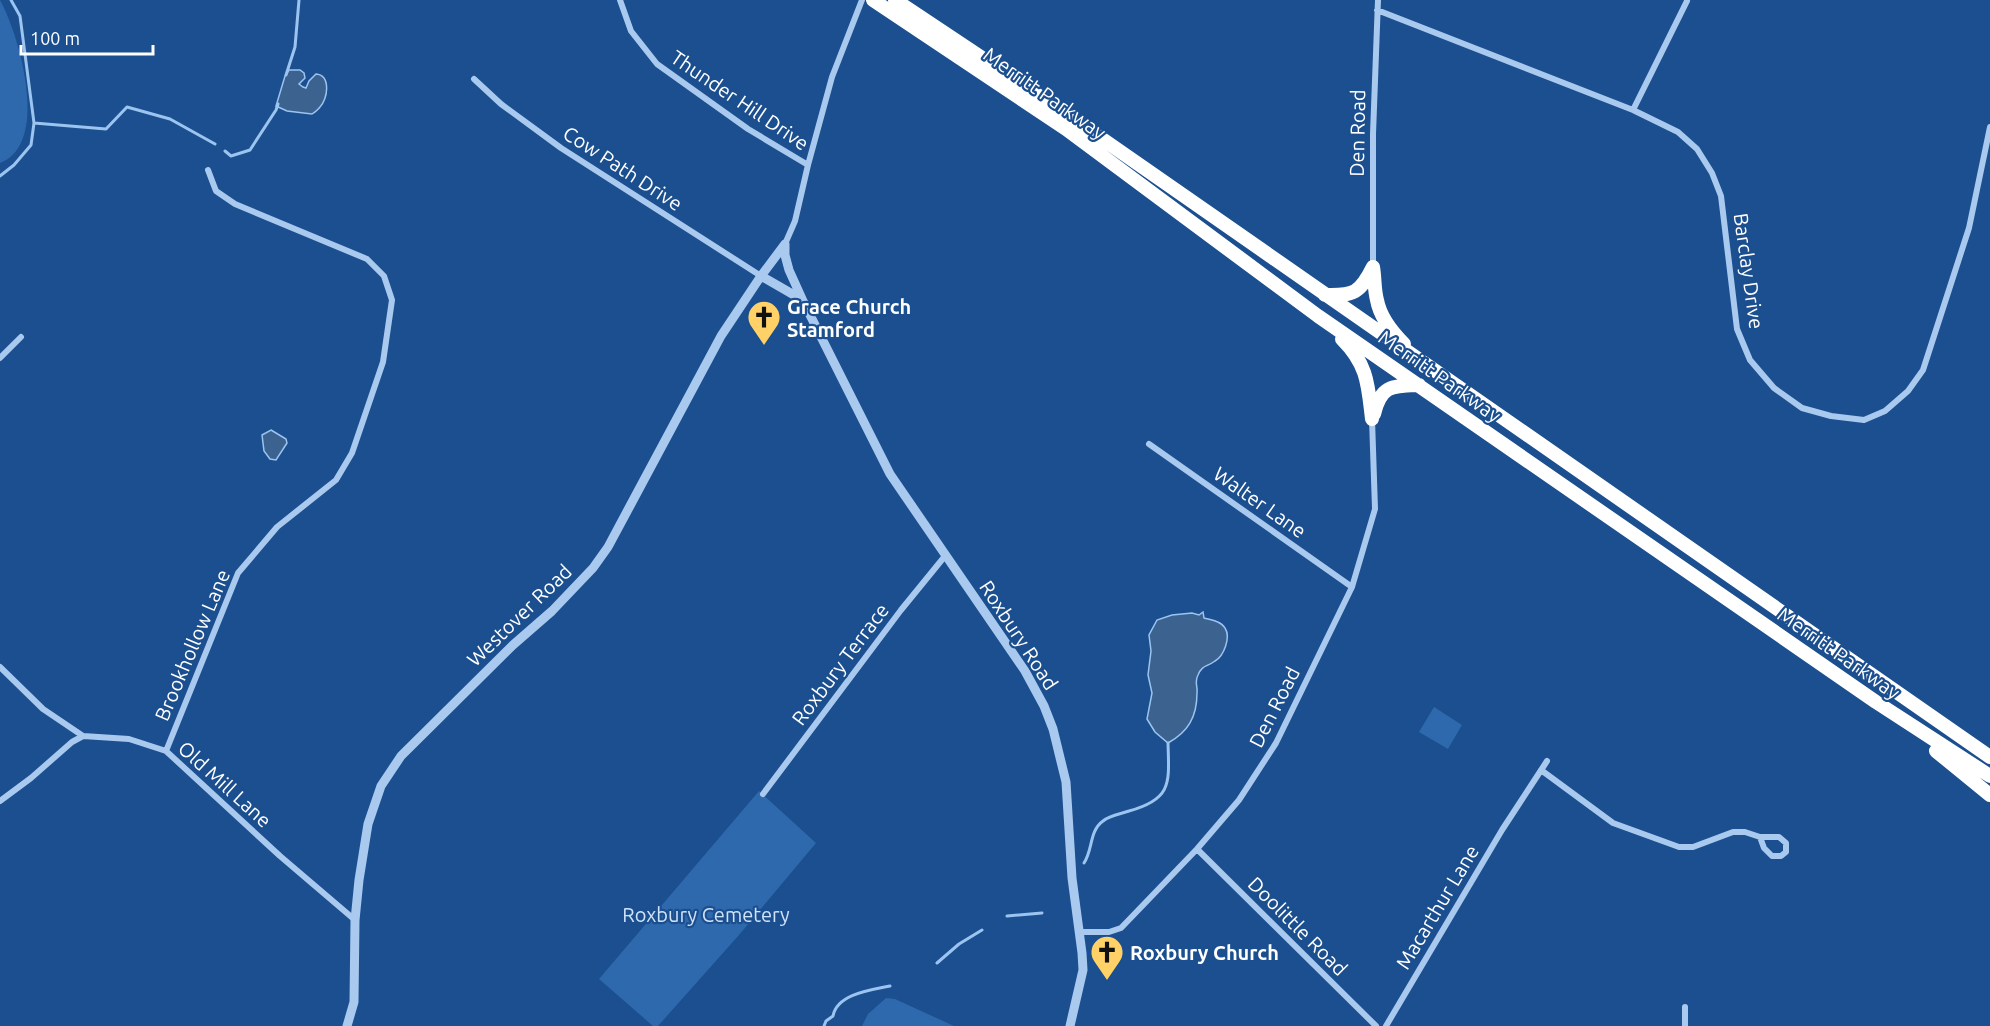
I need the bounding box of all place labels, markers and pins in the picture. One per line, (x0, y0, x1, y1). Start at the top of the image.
place label: Grace Church Stamford (787, 295, 911, 341)
church icon: Grace Church Stamford (746, 299, 782, 346)
church icon: Roxbury Church (1089, 934, 1125, 981)
place label: Roxbury Church (1130, 941, 1279, 964)

